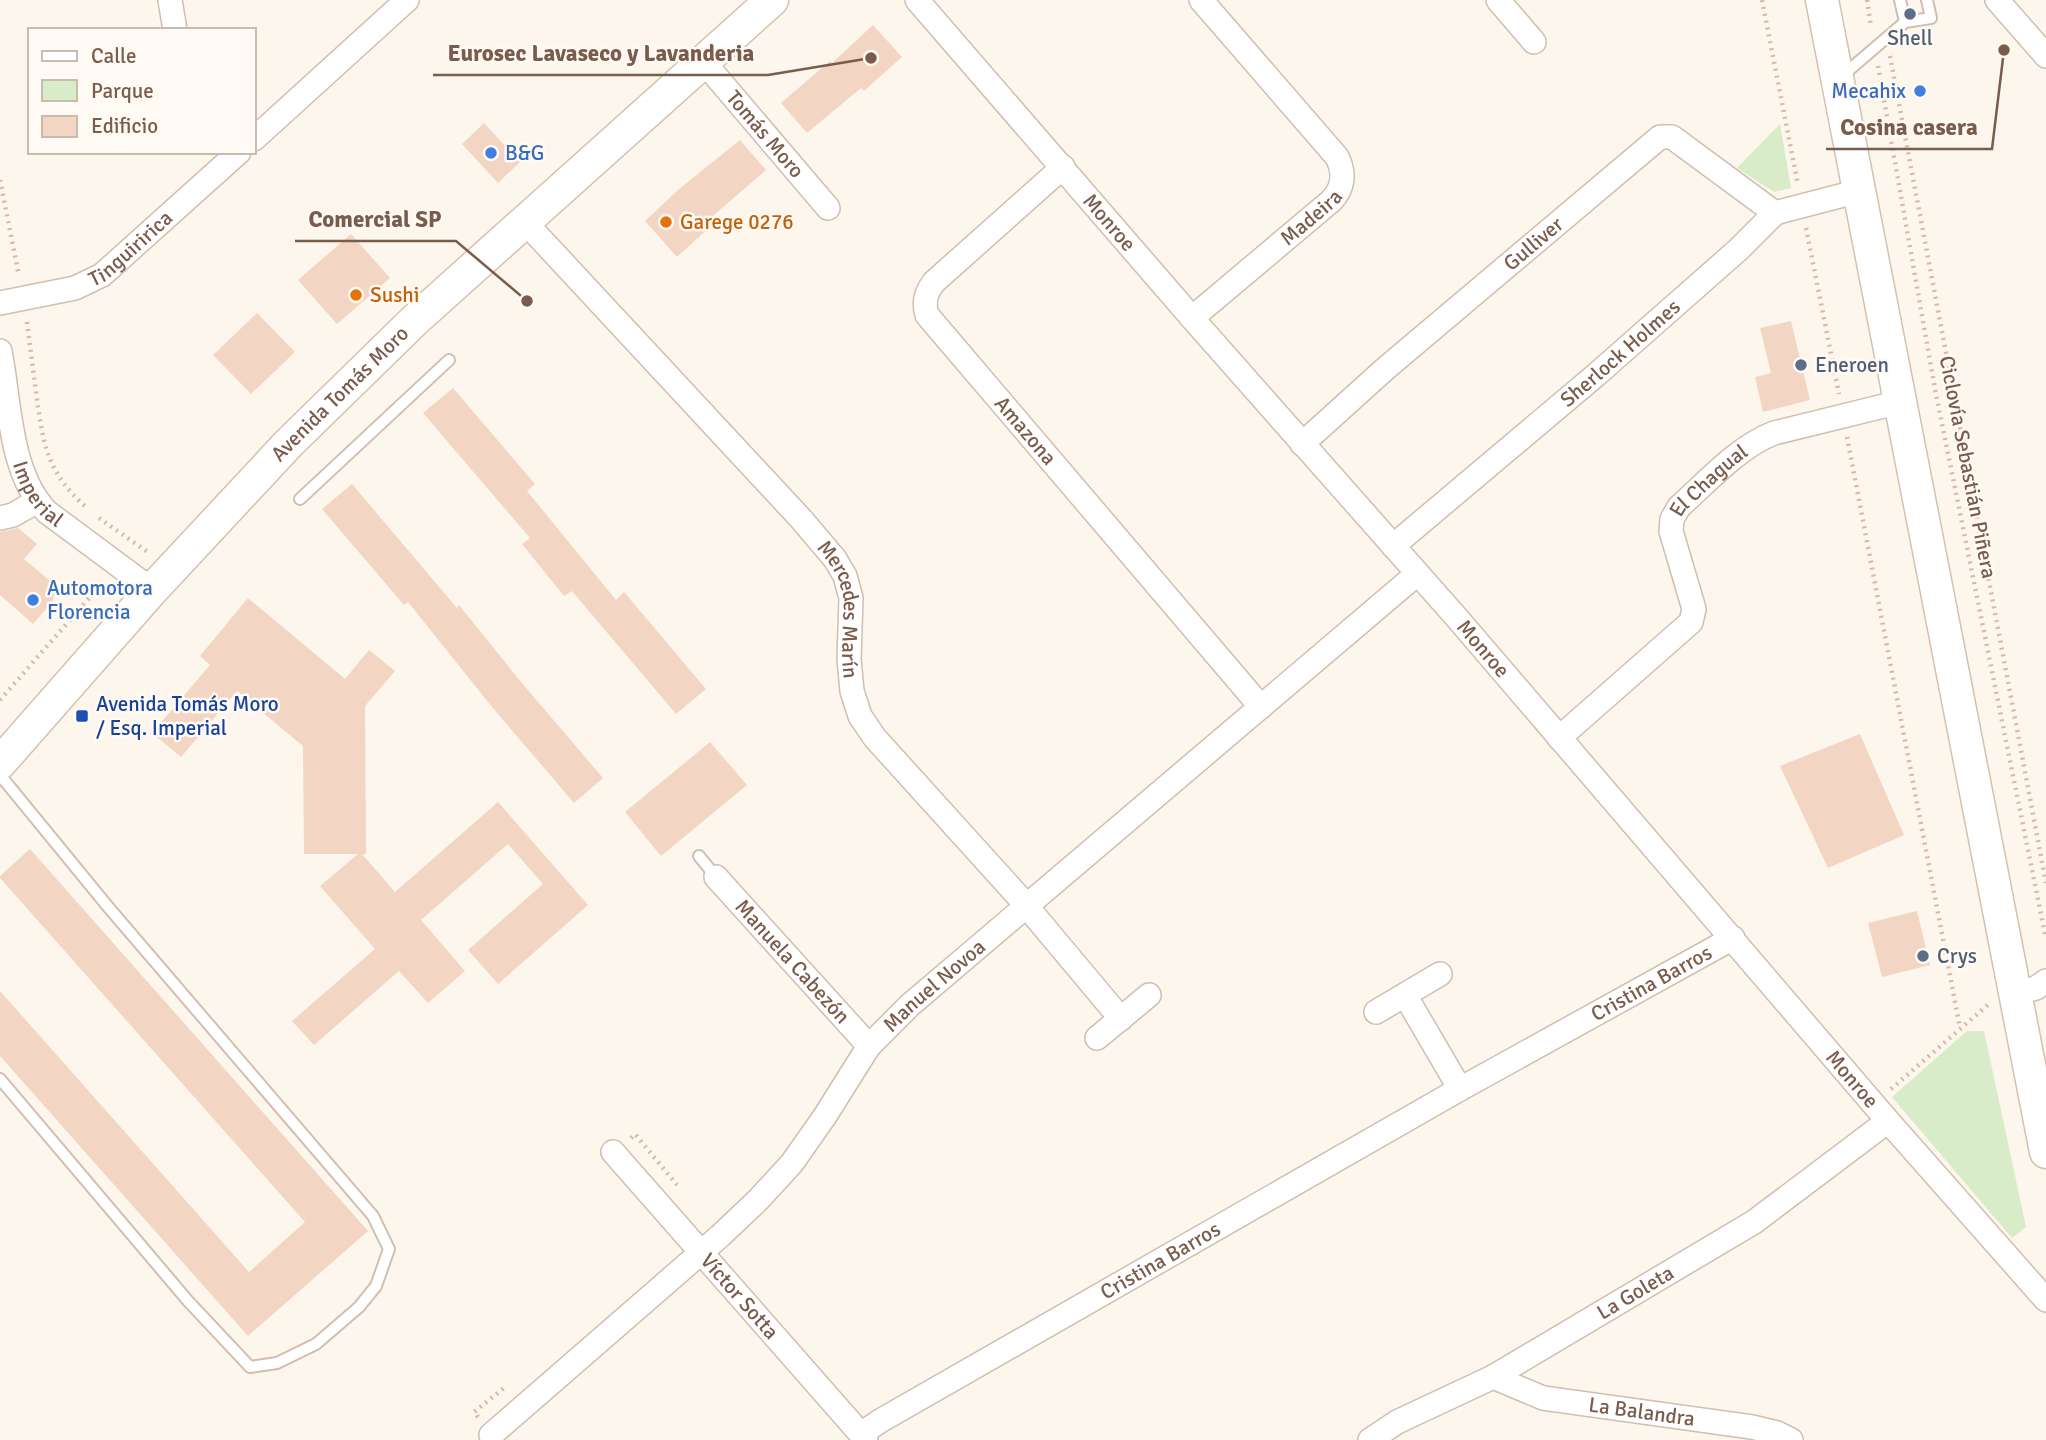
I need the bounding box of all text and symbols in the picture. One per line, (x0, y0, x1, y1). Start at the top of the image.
marker: Shell (1902, 6, 1918, 22)
place label: Shell (1887, 25, 1933, 51)
legend (28, 28, 256, 154)
callout: Eurosec Lavaseco y Lavanderia (433, 31, 768, 75)
text: Eurosec Lavaseco y Lavanderia (448, 39, 755, 68)
text: Calle (91, 43, 137, 69)
text: Parque (91, 78, 154, 104)
place label: Mecahix (1831, 78, 1906, 104)
marker: Mecahix (1912, 83, 1928, 99)
street label: Tomás Moro (721, 85, 810, 183)
callout: Cosina casera (1826, 105, 1992, 149)
text: Edificio (91, 113, 158, 139)
text: Cosina casera (1840, 113, 1978, 142)
place label: B&G (505, 140, 544, 166)
marker: B&G (483, 145, 499, 161)
street label: Madeira (1275, 185, 1348, 251)
street label: Monroe (1077, 188, 1141, 257)
callout: Comercial SP (295, 197, 456, 241)
street label: Tinguiririca (84, 205, 178, 293)
text: Comercial SP (308, 205, 442, 234)
place label: Garege 0276 (680, 209, 794, 235)
street label: Gulliver (1498, 211, 1569, 276)
marker: Garege 0276 (658, 214, 674, 230)
place label: Sushi (370, 282, 419, 308)
marker: Sushi (348, 287, 364, 303)
street label: Sherlock Holmes (1555, 294, 1686, 413)
street label: Avenida Tomás Moro (265, 320, 414, 467)
place label: Eneroen (1815, 352, 1889, 378)
street label: Ciclovía Sebastián Piñera (1934, 353, 2002, 581)
marker: Eneroen (1793, 357, 1809, 373)
street label: Amazona (989, 391, 1062, 470)
street label: El Chagual (1663, 438, 1753, 521)
street label: Imperial (7, 458, 69, 533)
street label: Mercedes Marín (812, 535, 864, 679)
place label: Automotora Florencia (47, 575, 153, 625)
marker: Automotora Florencia (25, 592, 41, 608)
street label: Monroe (1451, 614, 1515, 683)
place label: Avenida Tomás Moro / Esq. Imperial (96, 691, 279, 741)
marker: Avenida Tomás Moro / Esq. Imperial (74, 708, 90, 724)
street label: Manuela Cabezón (730, 894, 855, 1029)
street label: Manuel Novoa (878, 934, 991, 1037)
street label: Cristina Barros (1586, 939, 1716, 1027)
place label: Crys (1937, 943, 1977, 969)
marker: Crys (1915, 948, 1931, 964)
street label: Monroe (1820, 1045, 1884, 1113)
street label: Cristina Barros (1096, 1216, 1225, 1305)
street label: Víctor Sotta (695, 1248, 784, 1345)
street label: La Goleta (1592, 1260, 1678, 1325)
street label: La Balandra (1587, 1391, 1697, 1432)

